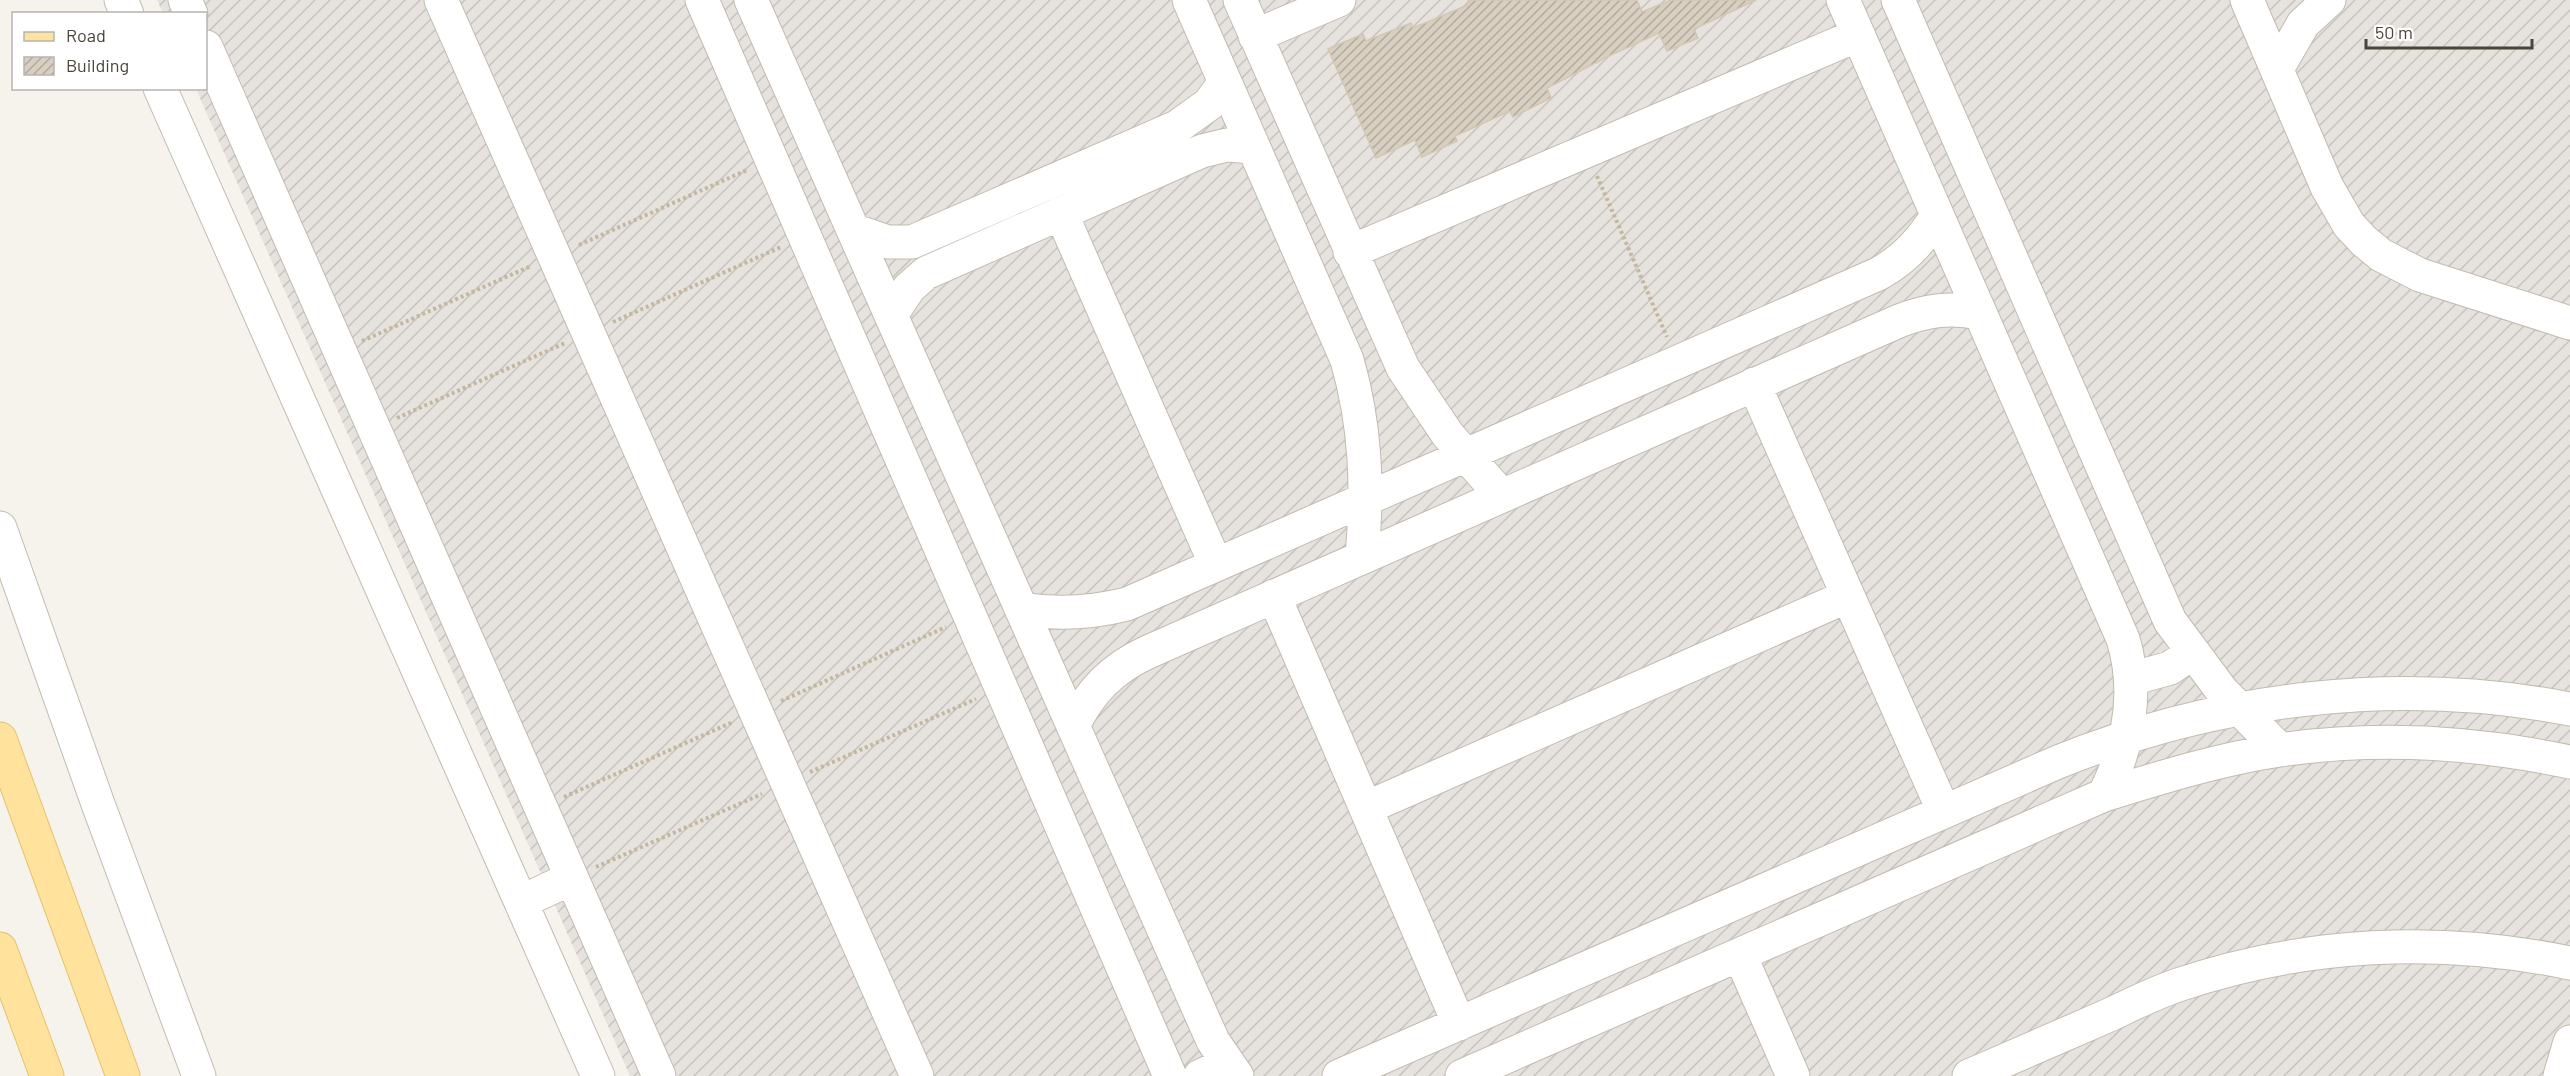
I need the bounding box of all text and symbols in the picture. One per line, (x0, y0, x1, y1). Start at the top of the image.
legend (12, 12, 207, 90)
scale bar (2366, 12, 2532, 50)
text: 50 m (2375, 21, 2413, 43)
text: Road (66, 24, 106, 46)
text: Building (66, 54, 129, 76)

